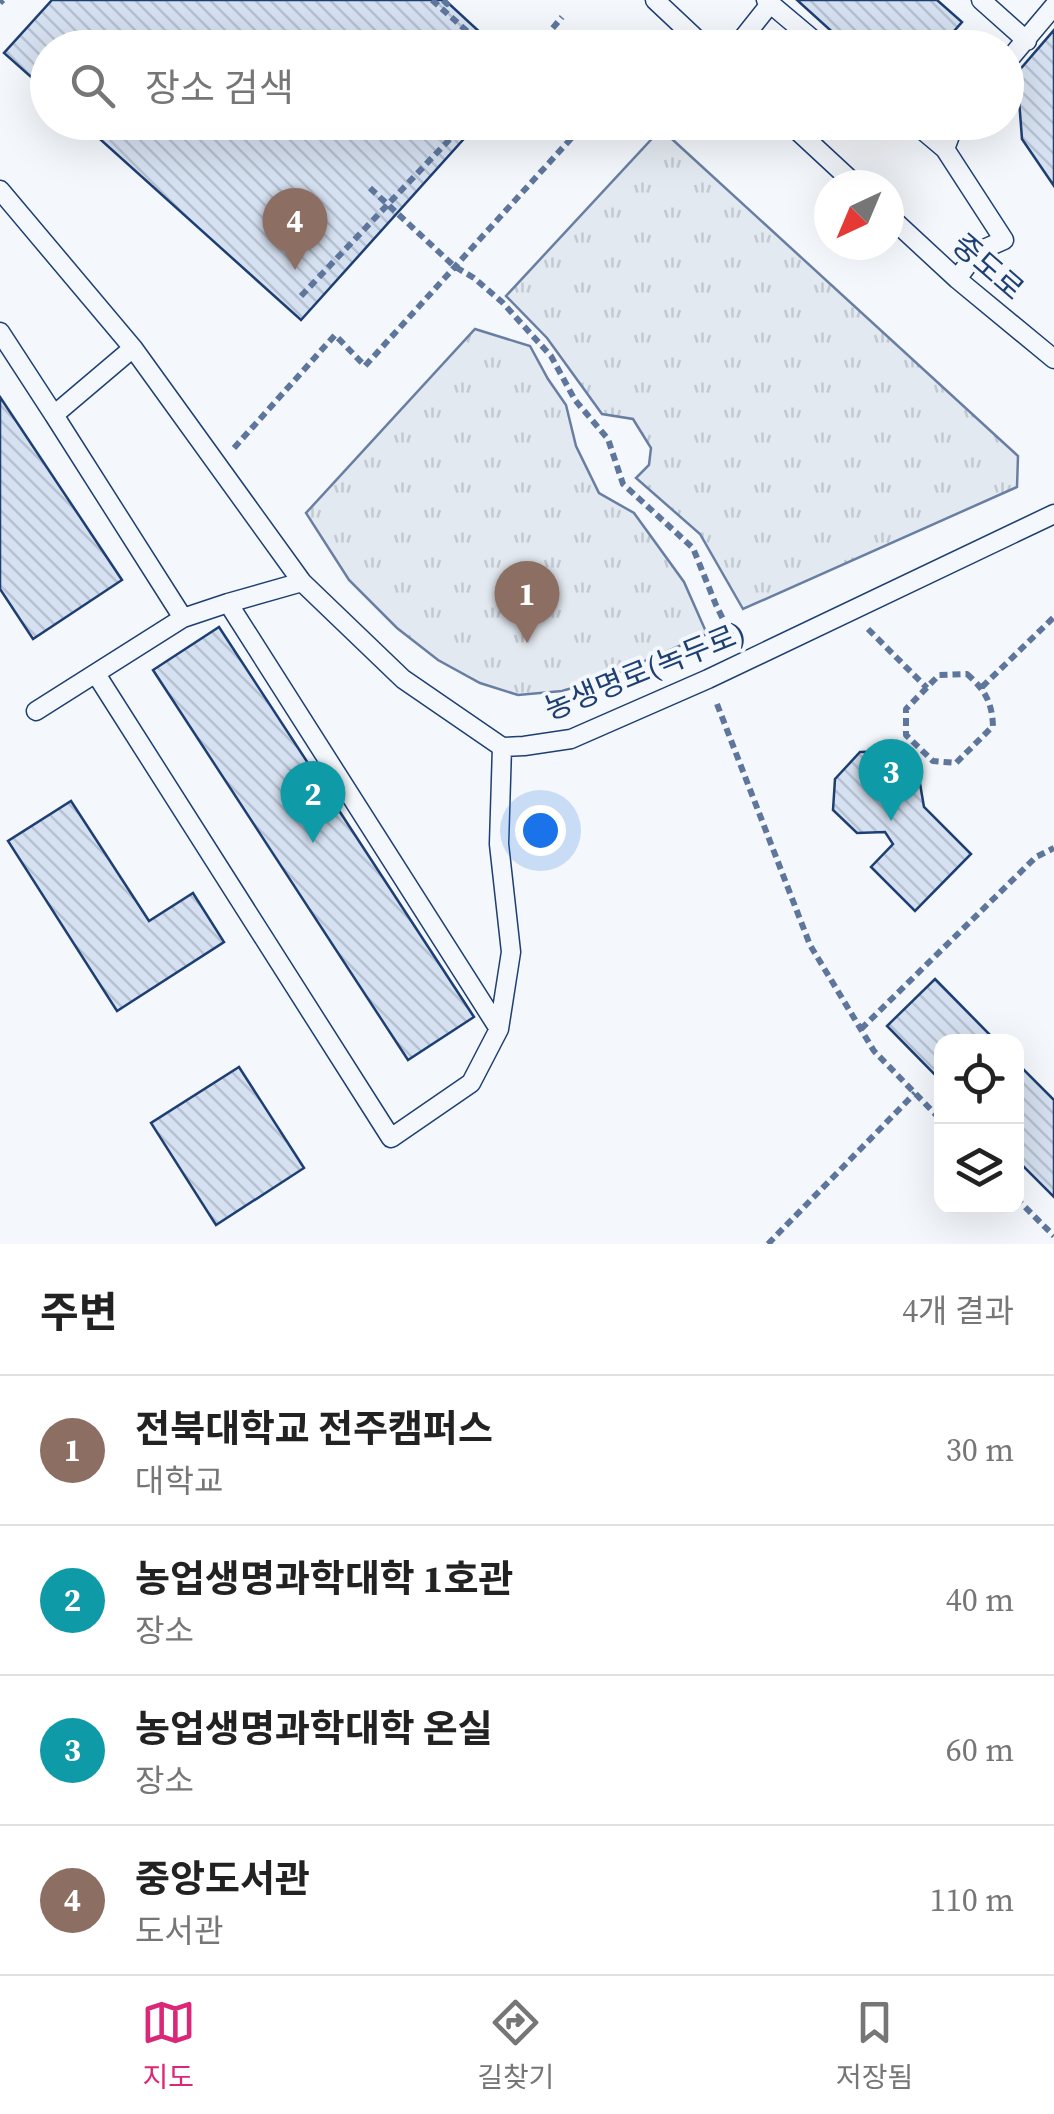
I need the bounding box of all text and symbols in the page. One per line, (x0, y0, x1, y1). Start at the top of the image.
search box (30, 30, 1024, 140)
icon: search (65, 58, 120, 113)
text: 장소 검색 (145, 62, 294, 114)
north arrow (814, 170, 904, 260)
pin: 4 (262, 188, 328, 270)
street label: 중도로 (944, 224, 1033, 309)
pin: 1 (494, 560, 560, 643)
street label: 농생명로(녹두로) (538, 612, 751, 730)
pin: 3 (858, 738, 924, 821)
pin: 2 (280, 760, 346, 843)
your location (515, 805, 566, 856)
map controls (934, 1034, 1024, 1214)
button: locate (934, 1034, 1024, 1124)
button: layers (934, 1124, 1024, 1214)
text: 주변 (40, 1283, 117, 1341)
text: 4개 결과 (902, 1289, 1014, 1333)
text: 전북대학교 전주캠퍼스 (135, 1403, 493, 1455)
text: 1 (64, 1428, 81, 1472)
text: 30 m (946, 1428, 1014, 1472)
text: 대학교 (135, 1459, 223, 1503)
text: 농업생명과학대학 1호관 (135, 1553, 513, 1605)
text: 2 (64, 1578, 81, 1622)
text: 40 m (946, 1578, 1014, 1622)
text: 장소 (135, 1609, 194, 1653)
text: 농업생명과학대학 온실 (135, 1703, 493, 1755)
text: 3 (64, 1728, 81, 1772)
text: 60 m (946, 1728, 1014, 1772)
text: 장소 (135, 1759, 194, 1803)
text: 중앙도서관 (135, 1853, 310, 1905)
text: 4 (64, 1878, 81, 1922)
text: 110 m (930, 1878, 1014, 1922)
text: 도서관 (135, 1909, 223, 1953)
tab: 지도 (141, 1995, 196, 2096)
tab: 길찾기 (477, 1995, 554, 2096)
tab: 저장됨 (836, 1995, 913, 2096)

